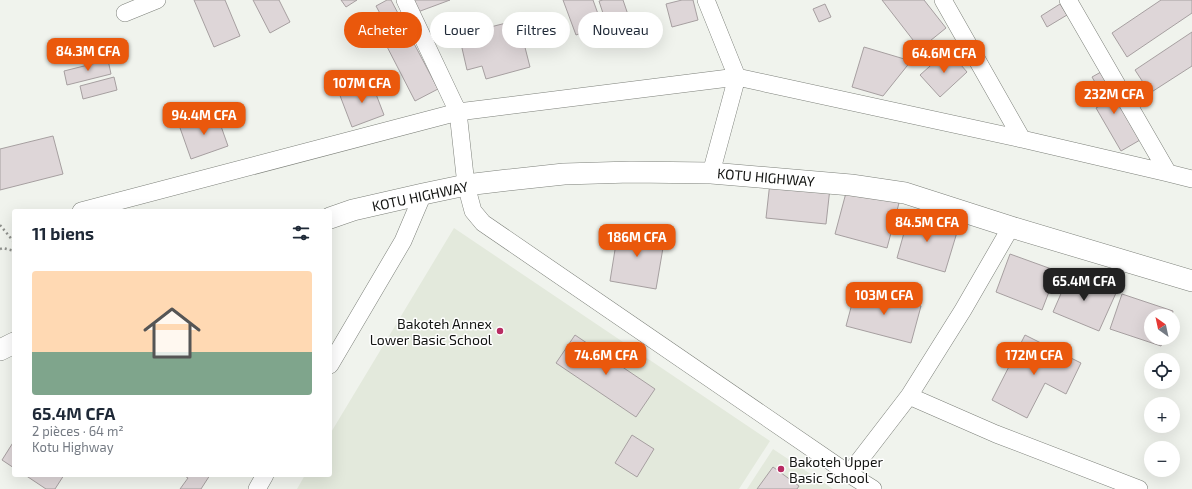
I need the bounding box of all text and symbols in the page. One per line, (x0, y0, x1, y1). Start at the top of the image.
chip: Acheter (344, 12, 422, 48)
chip: Louer (430, 12, 494, 48)
chip: Filtres (502, 12, 570, 48)
chip: Nouveau (578, 12, 663, 48)
pin: 84.3M CFA (42, 38, 134, 72)
pin: 64.6M CFA (898, 40, 990, 74)
text: 84.3M CFA (56, 43, 120, 59)
text: 64.6M CFA (912, 45, 976, 61)
pin: 107M CFA (321, 70, 403, 104)
text: 107M CFA (333, 75, 391, 91)
pin: 232M CFA (1073, 81, 1155, 115)
text: 232M CFA (1084, 86, 1144, 102)
pin: 94.4M CFA (158, 102, 250, 136)
text: 94.4M CFA (172, 107, 236, 123)
street label: KOTU HIGHWAY (717, 164, 815, 190)
street label: KOTU HIGHWAY (370, 178, 470, 214)
pin: 84.5M CFA (881, 209, 973, 243)
text: 84.5M CFA (895, 214, 959, 230)
icon: filters (290, 222, 312, 244)
text: 11 biens (32, 223, 94, 243)
pin: 186M CFA (596, 224, 678, 258)
text: 186M CFA (608, 229, 666, 245)
pin: 65.4M CFA (1038, 268, 1130, 302)
text: 65.4M CFA (1052, 273, 1116, 289)
pin: 103M CFA (843, 282, 925, 316)
text: 103M CFA (855, 287, 913, 303)
icon: home (136, 297, 208, 369)
north arrow (1144, 309, 1180, 345)
map controls (1144, 309, 1180, 477)
place label: Bakoteh Annex Lower Basic School (370, 315, 493, 348)
marker: Bakoteh Annex Lower Basic School (495, 326, 505, 336)
pin: 74.6M CFA (560, 342, 652, 376)
pin: 172M CFA (993, 342, 1075, 376)
text: 74.6M CFA (574, 347, 638, 363)
text: 172M CFA (1005, 347, 1063, 363)
button: locate (1144, 353, 1180, 389)
button: + (1144, 397, 1180, 433)
text: 65.4M CFA (32, 403, 115, 423)
text: 2 pièces · 64 m² (32, 423, 124, 439)
text: Kotu Highway (32, 439, 114, 455)
button: − (1144, 441, 1180, 477)
place label: Bakoteh Upper Basic School (789, 453, 883, 486)
marker: Bakoteh Upper Basic School (776, 464, 786, 474)

